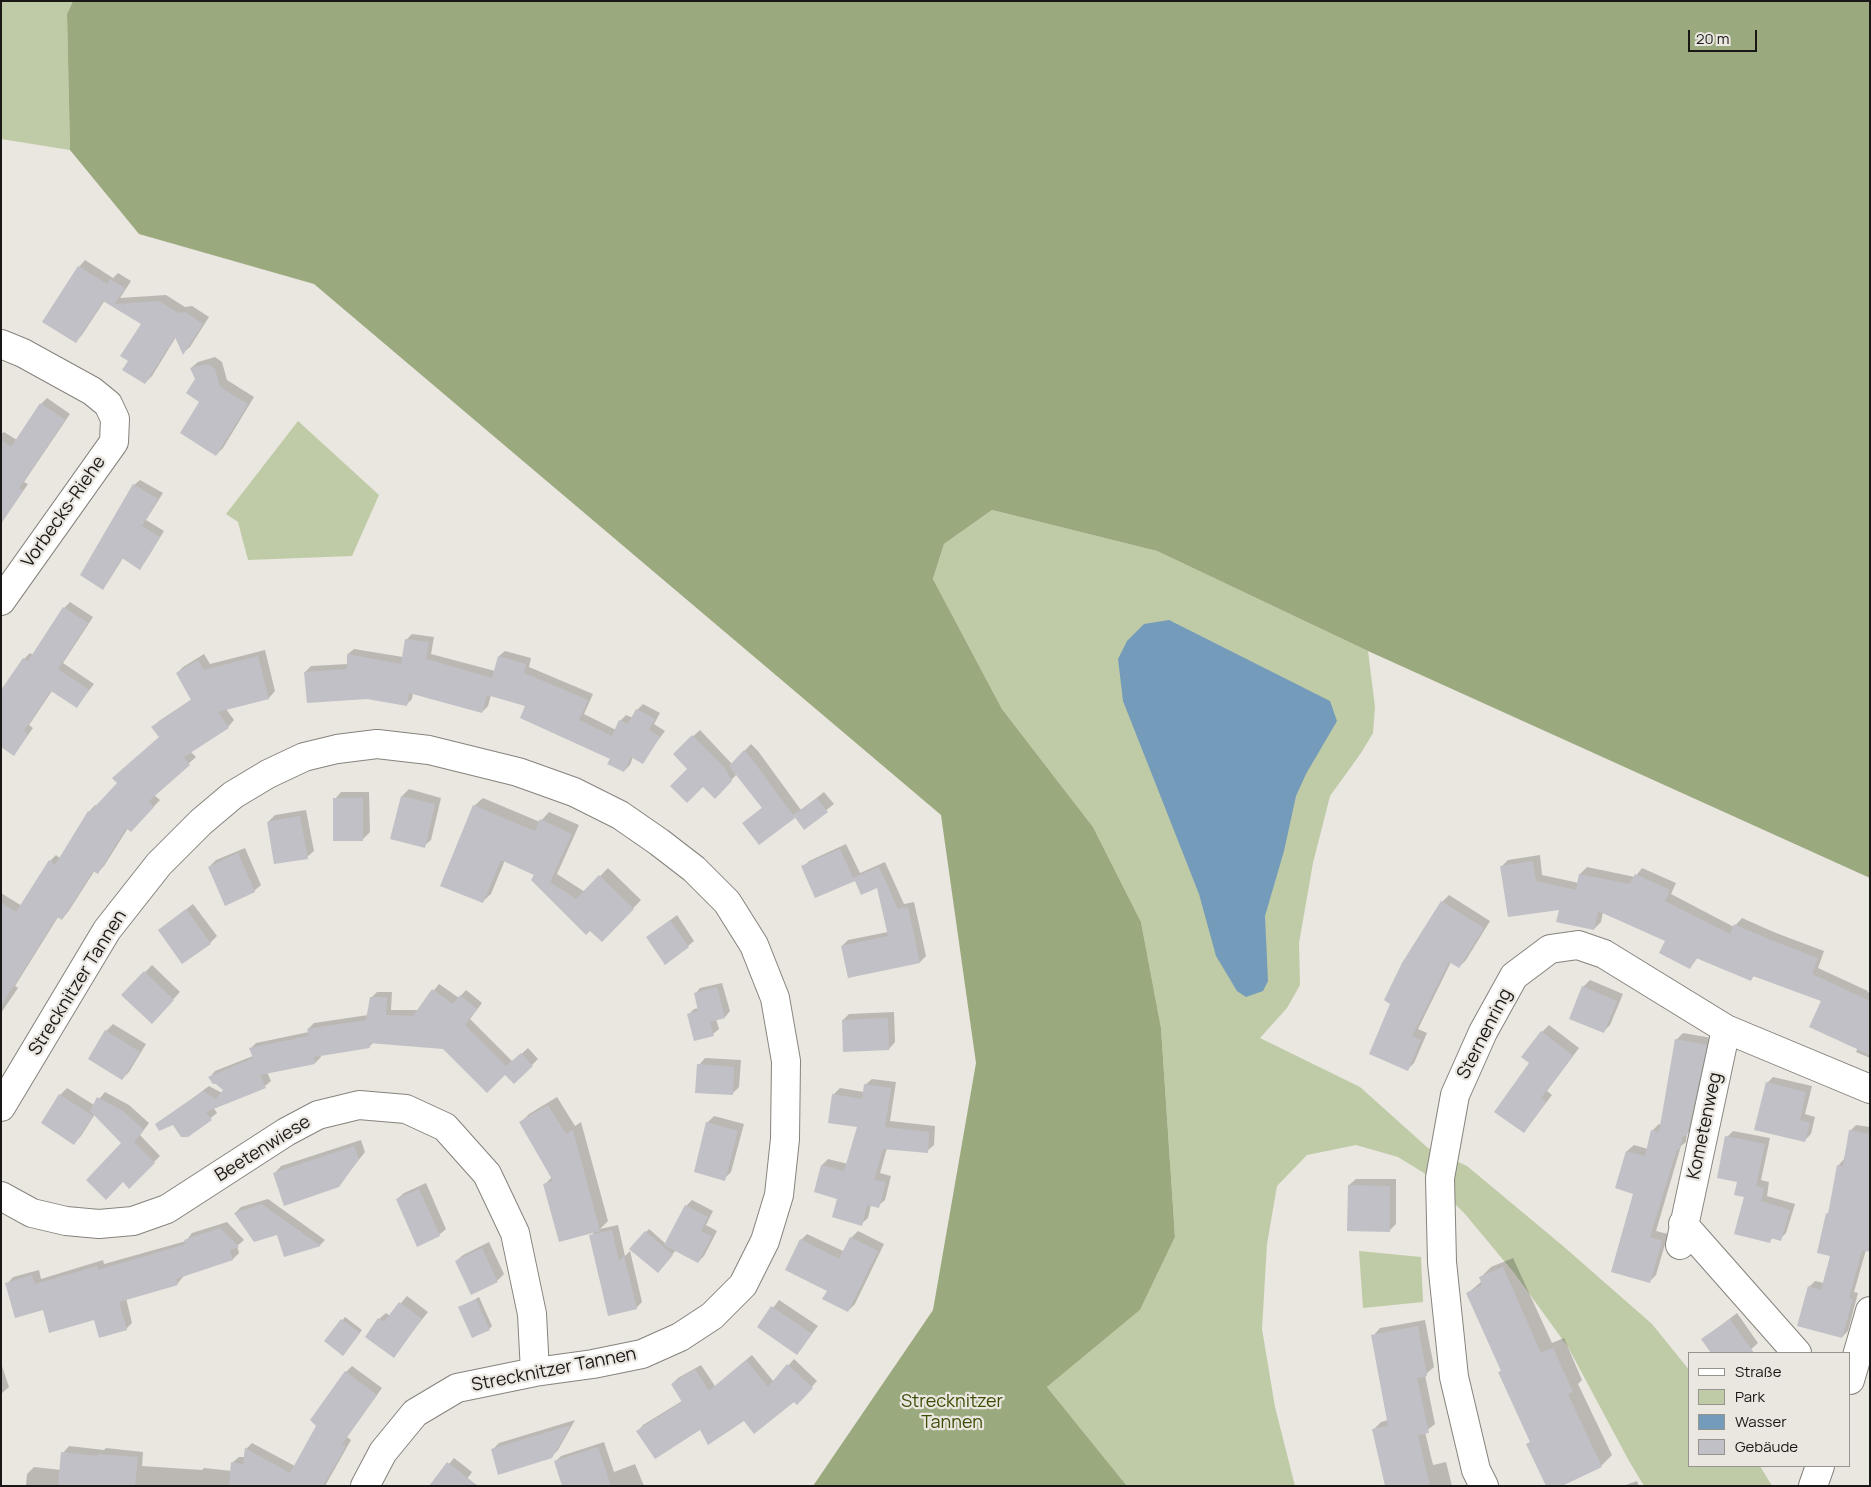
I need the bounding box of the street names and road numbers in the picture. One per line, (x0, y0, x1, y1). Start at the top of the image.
street label: Vorbecks-Riehe (18, 452, 110, 572)
street label: Strecknitzer Tannen (25, 906, 131, 1060)
street label: Sternenring (1453, 985, 1517, 1083)
street label: Kometenweg (1683, 1071, 1727, 1181)
street label: Beetenwiese (211, 1111, 315, 1187)
street label: Strecknitzer Tannen (470, 1343, 638, 1397)

